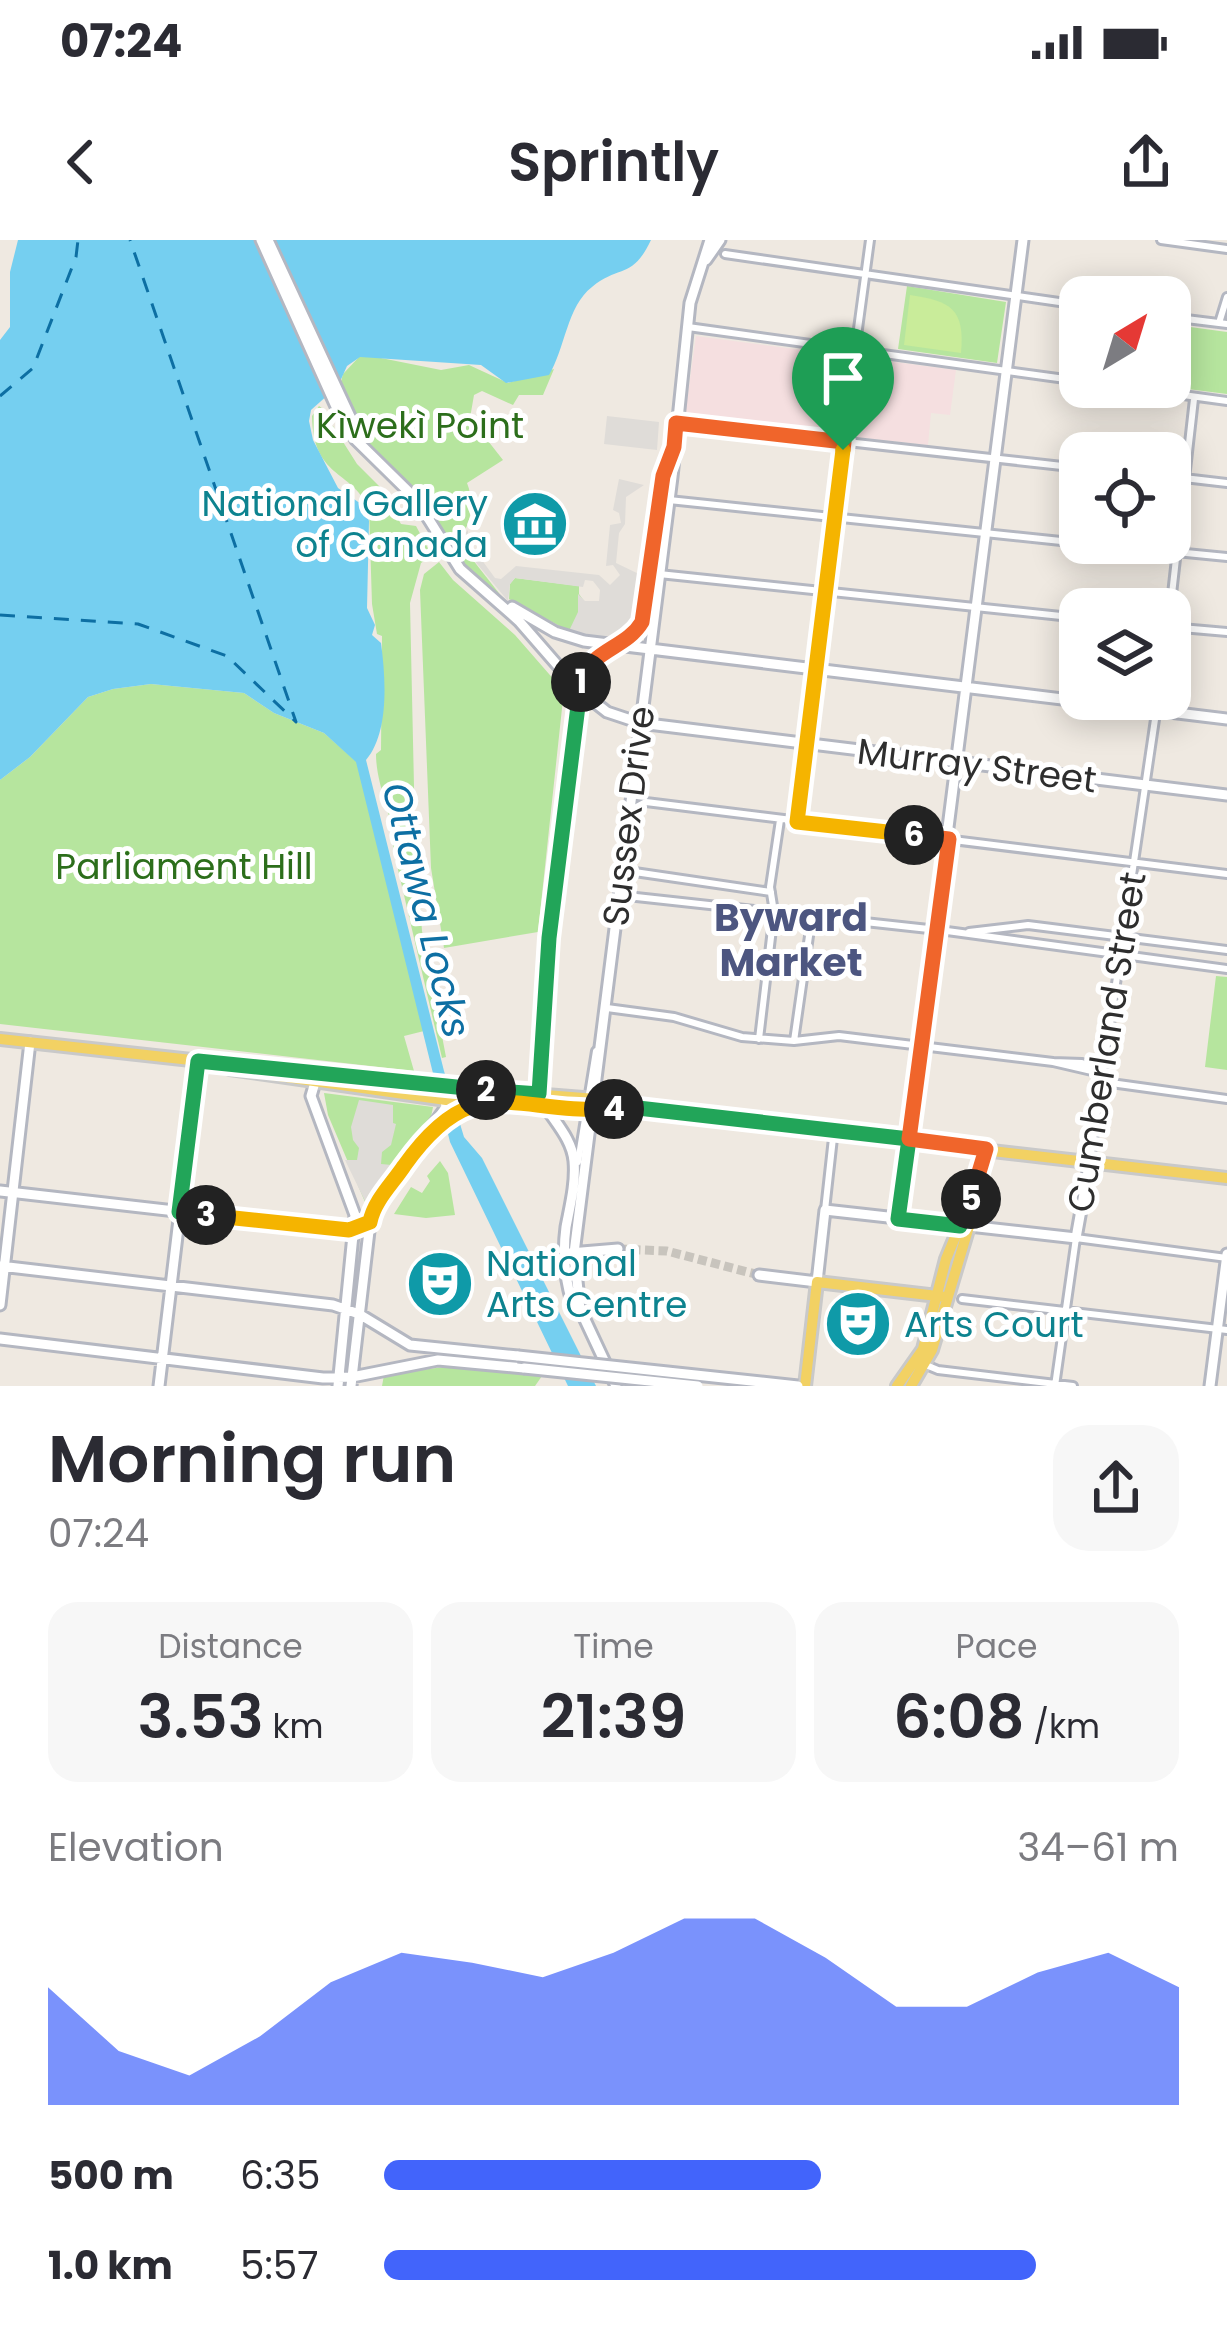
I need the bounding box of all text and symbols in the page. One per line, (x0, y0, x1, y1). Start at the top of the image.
text: 07:24 (60, 10, 182, 73)
text: Sprintly (508, 124, 719, 200)
icon: back (48, 129, 114, 195)
icon: share (1113, 129, 1179, 195)
north arrow (1059, 276, 1191, 408)
map controls (1059, 276, 1191, 720)
pin (792, 327, 894, 450)
icon: arrive (810, 345, 876, 411)
park label: Kìwekì Point (316, 400, 524, 451)
button: locate (1059, 432, 1191, 564)
place label: National Gallery of Canada (201, 478, 488, 570)
museum icon: National Gallery of Canada (500, 489, 570, 559)
button: layers (1059, 588, 1191, 720)
pin: 1 (551, 652, 611, 712)
text: 1 (575, 658, 587, 705)
street label: Sussex Drive (590, 703, 667, 929)
street label: Murray Street (854, 726, 1099, 805)
water label: Ottawa Locks (368, 777, 485, 1044)
pin: 6 (884, 805, 944, 865)
text: 6 (903, 811, 925, 858)
park label: Parliament Hill (55, 841, 313, 892)
street label: Cumberland Street (1054, 868, 1159, 1216)
district label: Byward Market (714, 890, 868, 990)
pin: 2 (456, 1060, 516, 1120)
text: 2 (477, 1066, 495, 1113)
pin: 4 (584, 1079, 644, 1139)
text: 4 (603, 1085, 625, 1132)
pin: 5 (941, 1169, 1001, 1229)
text: 5 (960, 1175, 982, 1222)
pin: 3 (176, 1185, 236, 1245)
text: 3 (196, 1191, 216, 1238)
place label: National Arts Centre (486, 1238, 687, 1330)
theatre icon: National Arts Centre (405, 1249, 475, 1319)
theatre icon: Arts Court (823, 1289, 893, 1359)
place label: Arts Court (904, 1299, 1084, 1350)
text: Morning run (48, 1413, 456, 1505)
button: share (1053, 1425, 1179, 1551)
text: 07:24 (48, 1506, 149, 1561)
text: Distance (158, 1623, 303, 1670)
text: Time (573, 1623, 654, 1670)
text: Pace (956, 1623, 1037, 1670)
text: 3.53 (138, 1675, 264, 1759)
text: 21:39 (541, 1675, 686, 1759)
text: 6:08 (893, 1675, 1025, 1759)
text: km (264, 1703, 323, 1750)
text: /km (1025, 1703, 1100, 1750)
text: Elevation (48, 1820, 224, 1875)
text: 34–61 m (1017, 1820, 1179, 1875)
text: 500 m (48, 2148, 174, 2203)
text: 6:35 (240, 2148, 321, 2203)
text: 1.0 km (48, 2238, 173, 2293)
text: 5:57 (240, 2238, 319, 2293)

